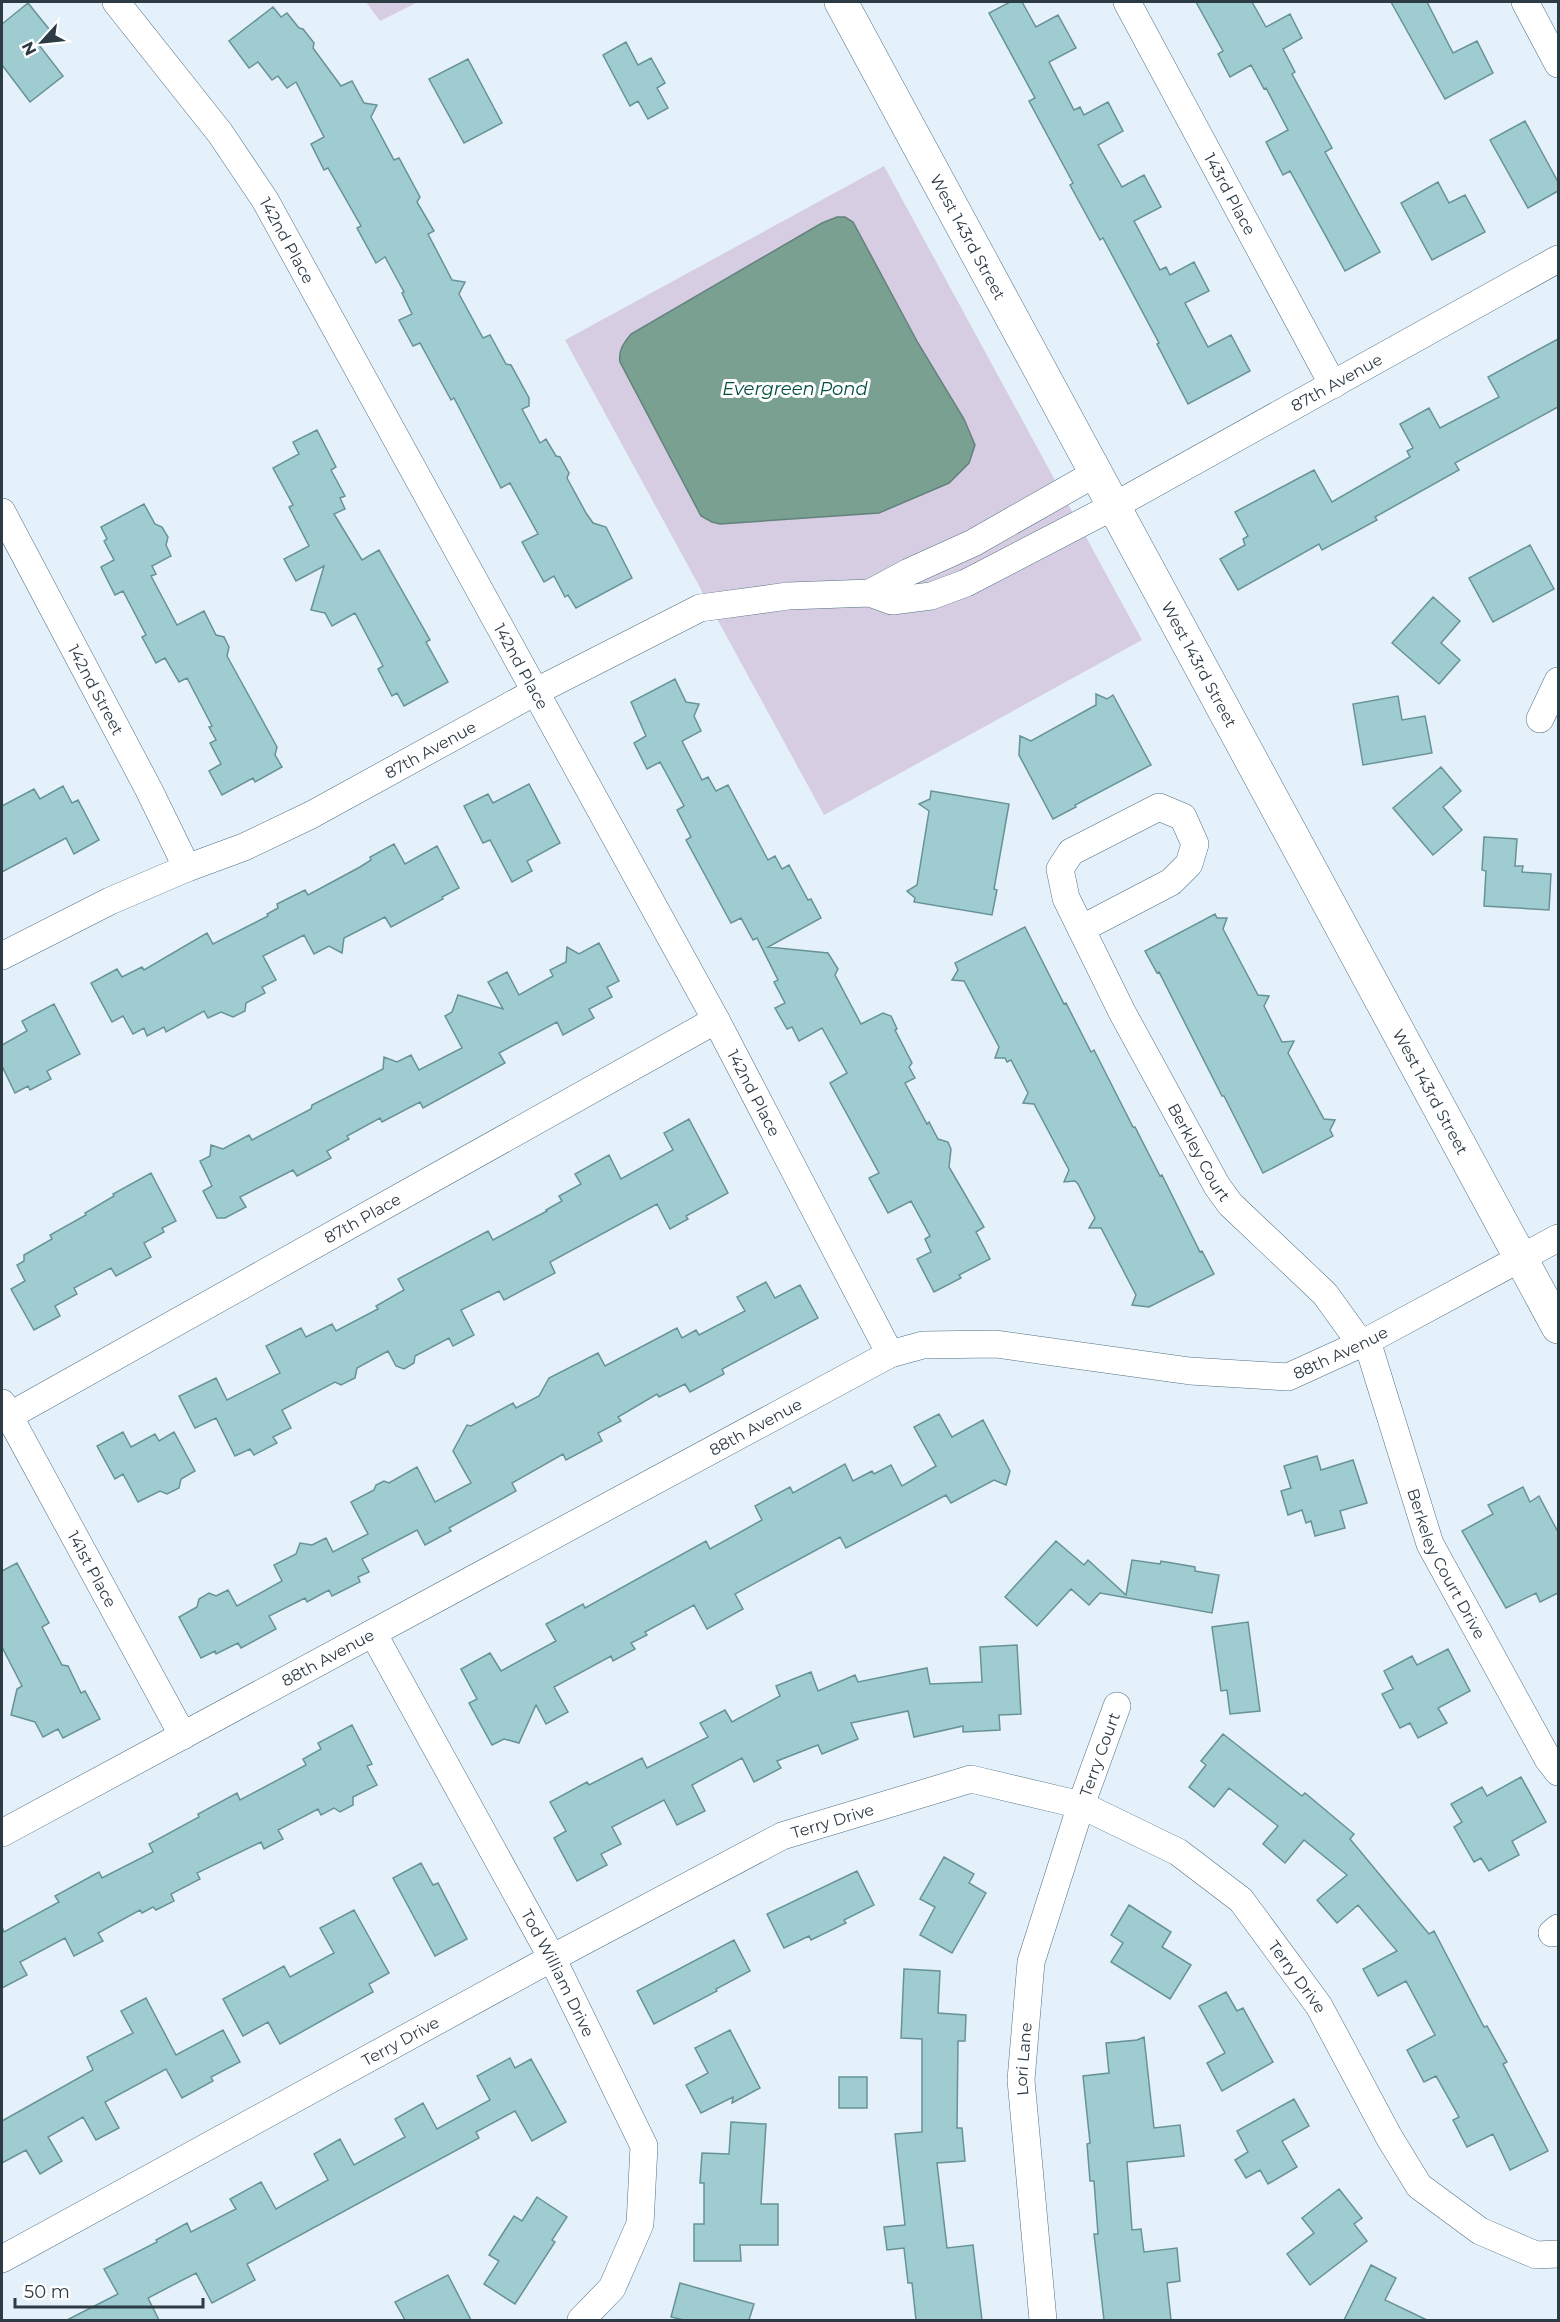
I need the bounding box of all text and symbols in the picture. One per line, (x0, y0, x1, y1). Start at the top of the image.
north arrow (12, 12, 72, 72)
text: N (18, 39, 40, 59)
street label: 143rd Place (1201, 150, 1260, 238)
street label: West 143rd Street (926, 171, 1010, 303)
street label: 142nd Place (256, 194, 318, 287)
street label: 87th Avenue (1288, 349, 1385, 415)
water label: Evergreen Pond (722, 378, 869, 400)
street label: West 143rd Street (1158, 598, 1241, 731)
street label: 142nd Place (490, 620, 553, 712)
street label: 142nd Street (64, 641, 128, 739)
street label: 87th Avenue (381, 717, 479, 782)
street label: West 143rd Street (1389, 1026, 1473, 1158)
street label: 142nd Place (724, 1046, 784, 1139)
street label: Berkley Court (1164, 1100, 1235, 1205)
street label: 87th Place (321, 1189, 404, 1247)
street label: 88th Avenue (1290, 1322, 1391, 1383)
street label: 88th Avenue (706, 1394, 805, 1459)
street label: Berkeley Court Drive (1404, 1486, 1490, 1642)
street label: 141st Place (64, 1528, 121, 1611)
street label: 88th Avenue (278, 1625, 377, 1690)
street label: Terry Court (1075, 1709, 1124, 1799)
street label: Terry Drive (789, 1799, 876, 1842)
street label: Tod William Drive (517, 1906, 598, 2040)
street label: Terry Drive (1264, 1937, 1330, 2016)
street label: Terry Drive (358, 2012, 442, 2070)
street label: Lori Lane (1011, 2022, 1035, 2097)
scale bar (15, 2271, 202, 2309)
text: 50 m (24, 2281, 70, 2303)

